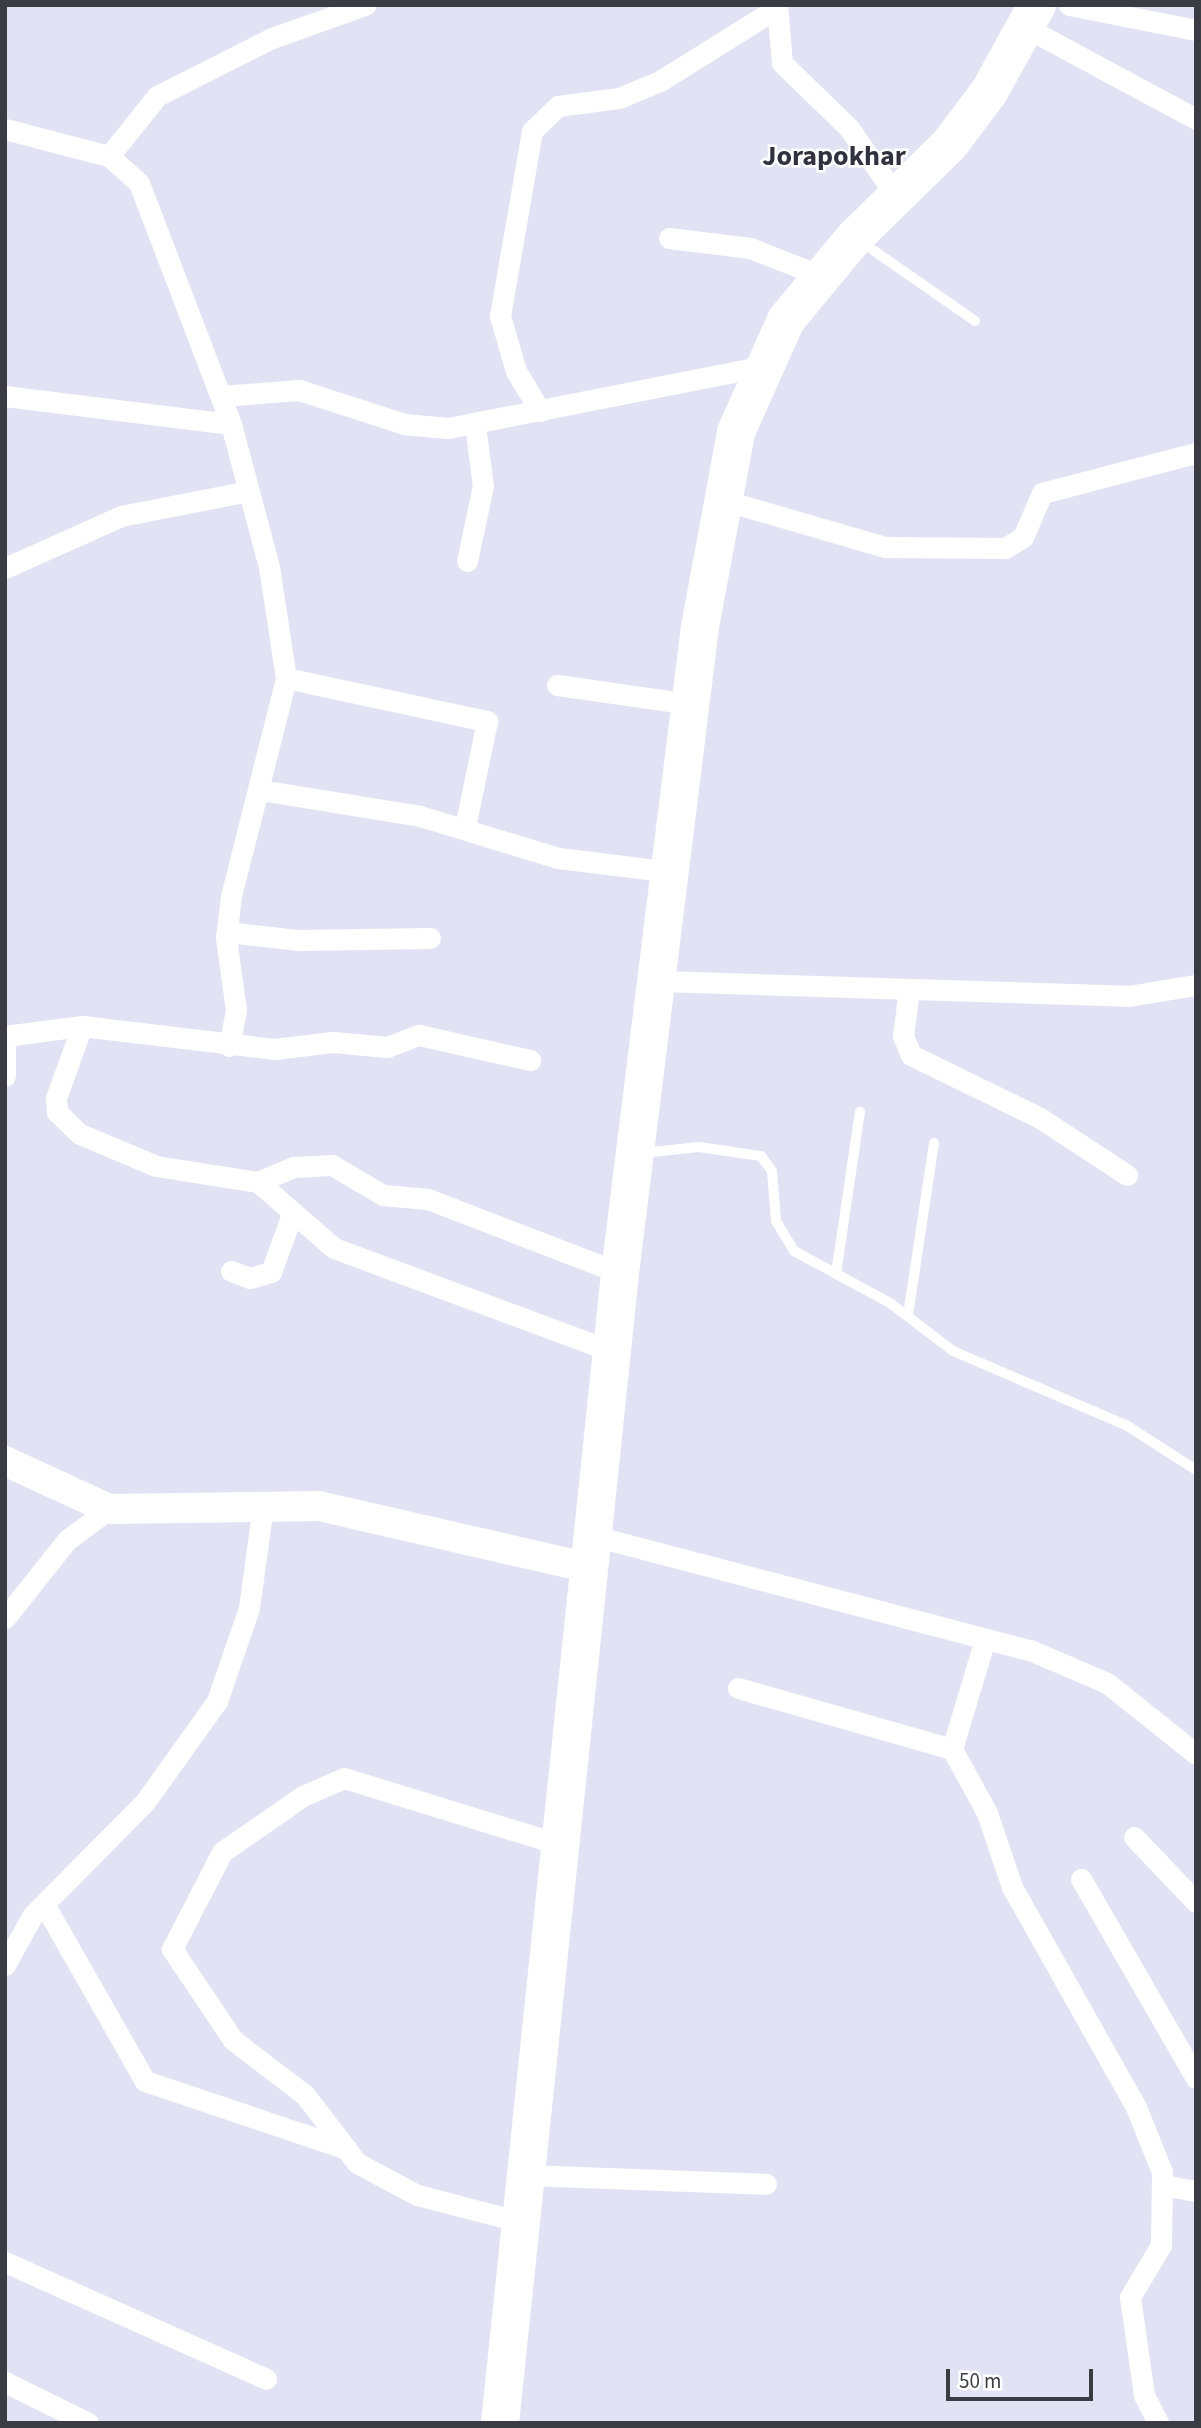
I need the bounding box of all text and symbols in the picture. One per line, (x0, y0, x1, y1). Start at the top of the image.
district label: Jorapokhar (762, 139, 906, 173)
scale bar (949, 2354, 1096, 2398)
text: 50 m (959, 2366, 1001, 2396)

